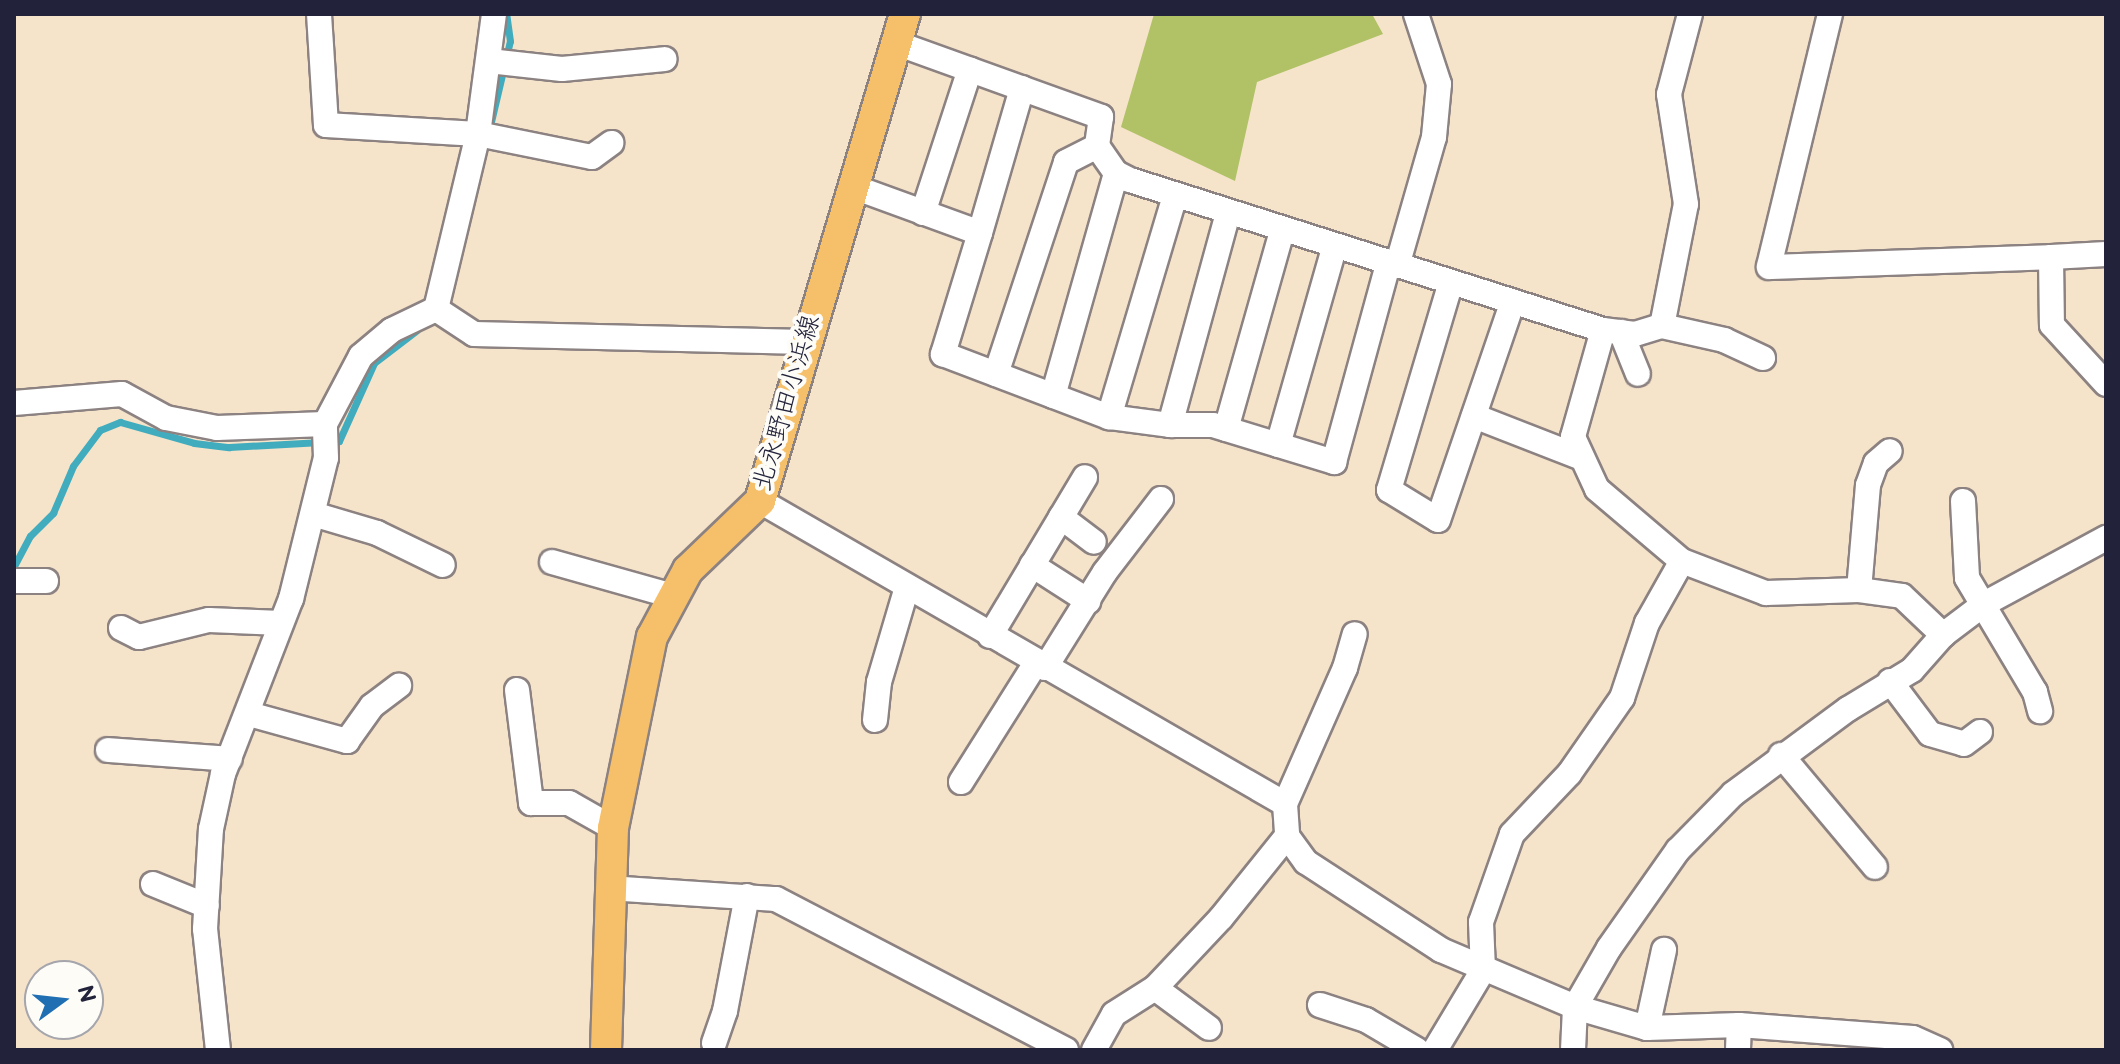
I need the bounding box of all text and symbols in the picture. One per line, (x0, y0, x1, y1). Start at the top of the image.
street label: 北永野田小浜線 (747, 311, 827, 495)
north arrow (24, 960, 104, 1040)
text: N (71, 983, 101, 1006)

